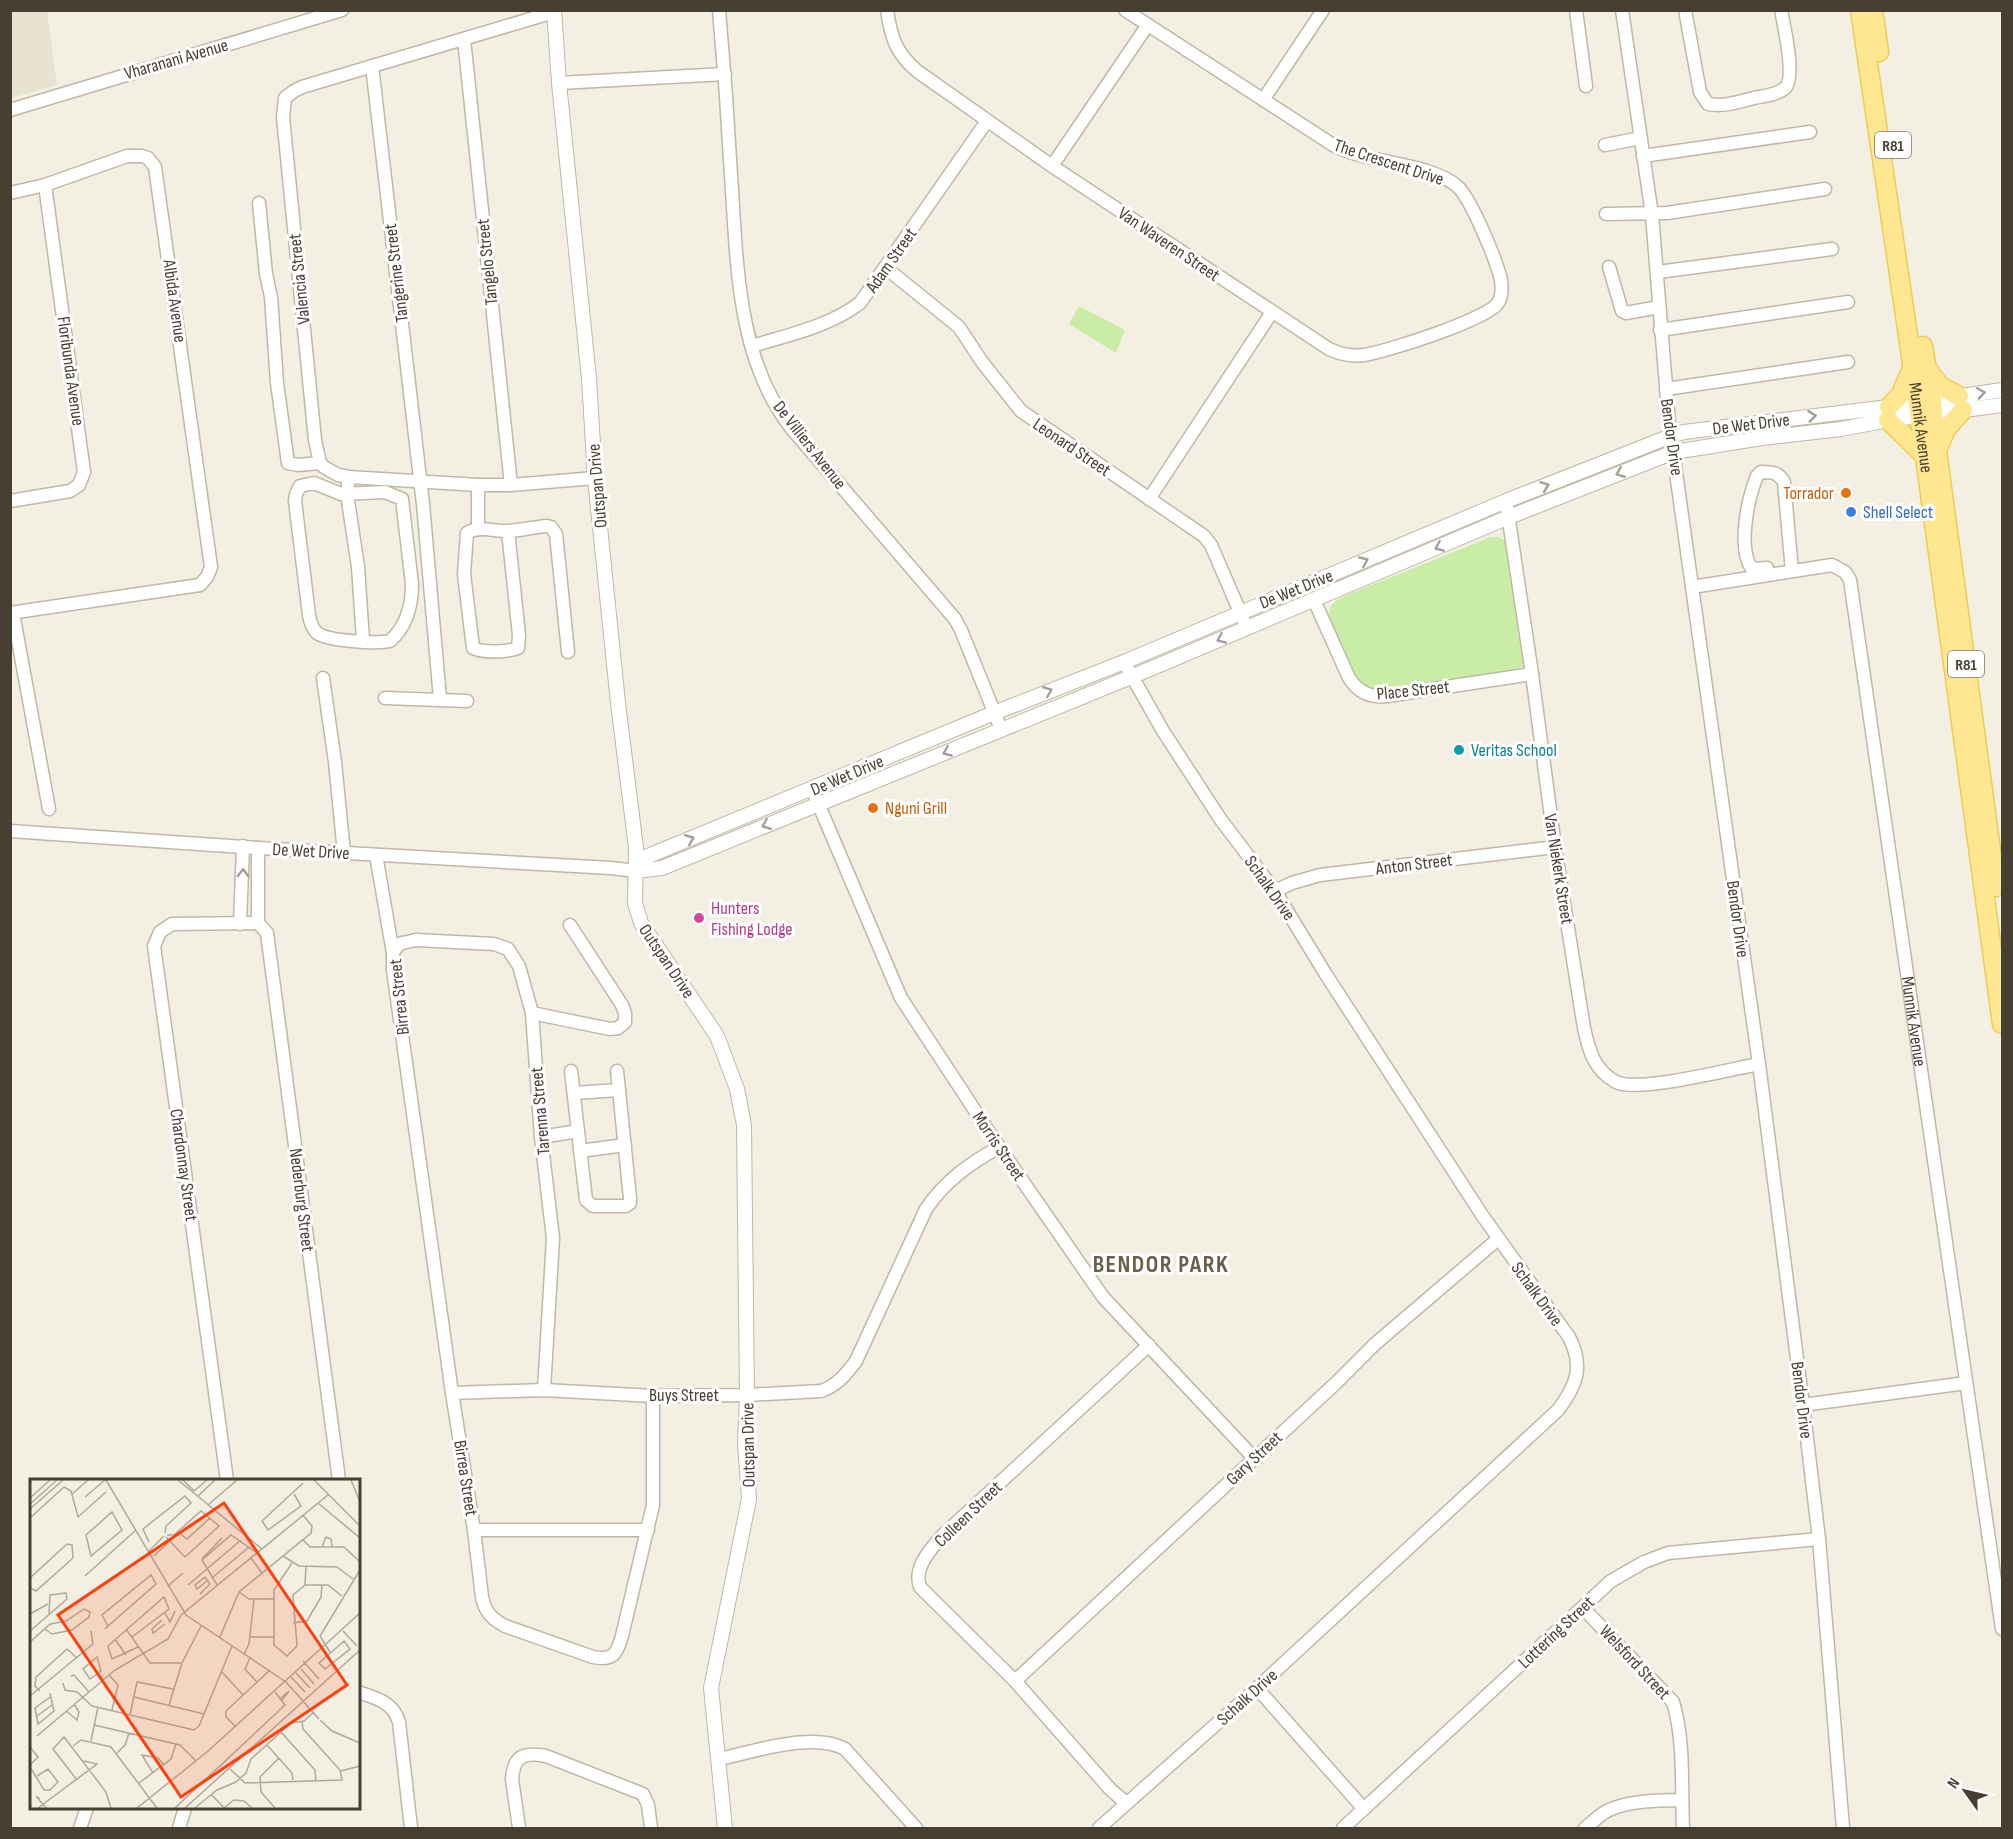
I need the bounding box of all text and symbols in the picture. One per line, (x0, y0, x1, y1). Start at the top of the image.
street label: Vharanani Avenue (122, 35, 231, 84)
road number: R81 (1875, 132, 1911, 158)
street label: The Crescent Drive (1331, 135, 1446, 190)
street label: Van Waveren Street (1114, 203, 1224, 286)
street label: Tangelo Street (472, 217, 502, 306)
street label: Tangerine Street (380, 222, 413, 324)
street label: Adam Street (861, 223, 922, 298)
street label: Valencia Street (284, 232, 315, 325)
street label: Albida Avenue (158, 257, 191, 344)
street label: Floribunda Avenue (52, 315, 89, 427)
street label: Munnik Avenue (1904, 381, 1937, 474)
one-way arrow (1976, 387, 1986, 399)
street label: De Villiers Avenue (769, 397, 851, 494)
street label: Bendor Drive (1656, 397, 1687, 477)
street label: De Wet Drive (1711, 409, 1791, 440)
one-way arrow (1808, 411, 1817, 423)
street label: Leonard Street (1029, 414, 1115, 481)
street label: Outspan Drive (583, 443, 612, 529)
one-way arrow (1615, 466, 1626, 478)
one-way arrow (1538, 481, 1549, 493)
place label: Torrador (1783, 483, 1834, 504)
marker: Torrador (1839, 486, 1853, 500)
place label: Shell Select (1863, 502, 1934, 523)
marker: Shell Select (1844, 505, 1858, 519)
one-way arrow (1435, 540, 1446, 552)
one-way arrow (1358, 556, 1369, 568)
street label: De Wet Drive (1256, 565, 1336, 614)
one-way arrow (1216, 632, 1227, 644)
road number: R81 (1948, 651, 1984, 677)
street label: Place Street (1376, 676, 1451, 705)
one-way arrow (1042, 686, 1053, 698)
place label: Veritas School (1471, 740, 1557, 761)
marker: Veritas School (1452, 743, 1466, 757)
one-way arrow (942, 744, 953, 756)
street label: De Wet Drive (808, 751, 887, 800)
place label: Nguni Grill (885, 798, 947, 819)
marker: Nguni Grill (866, 801, 880, 815)
street label: Van Niekerk Street (1539, 812, 1578, 926)
one-way arrow (762, 818, 773, 830)
one-way arrow (684, 834, 695, 846)
street label: De Wet Drive (272, 839, 350, 864)
street label: Anton Street (1373, 849, 1454, 880)
street label: Schalk Drive (1240, 852, 1299, 925)
one-way arrow (236, 869, 249, 878)
street label: Bendor Drive (1722, 879, 1753, 959)
place label: Hunters Fishing Lodge (711, 898, 793, 940)
marker: Hunters Fishing Lodge (692, 911, 706, 925)
street label: Outspan Drive (634, 920, 699, 1002)
street label: Birrea Street (385, 957, 414, 1036)
street label: Munnik Avenue (1897, 975, 1930, 1068)
street label: Tarenna Street (526, 1066, 555, 1156)
street label: Chardonnay Street (165, 1108, 202, 1223)
street label: Morris Street (968, 1108, 1030, 1185)
street label: Nederburg Street (285, 1147, 318, 1253)
district label: BENDOR PARK (1093, 1250, 1229, 1279)
street label: Schalk Drive (1506, 1258, 1567, 1330)
street label: Bendor Drive (1786, 1360, 1817, 1440)
street label: Buys Street (649, 1385, 719, 1406)
street label: Outspan Drive (737, 1403, 760, 1487)
street label: Gary Street (1222, 1427, 1287, 1490)
street label: Birrea Street (449, 1439, 482, 1518)
street label: Colleen Street (930, 1477, 1007, 1552)
inset map (30, 1479, 360, 1809)
street label: Lottering Street (1514, 1592, 1599, 1673)
street label: Welsford Street (1595, 1621, 1675, 1704)
street label: Schalk Drive (1213, 1665, 1282, 1730)
north arrow (1935, 1761, 1995, 1821)
text: N (1944, 1775, 1964, 1792)

